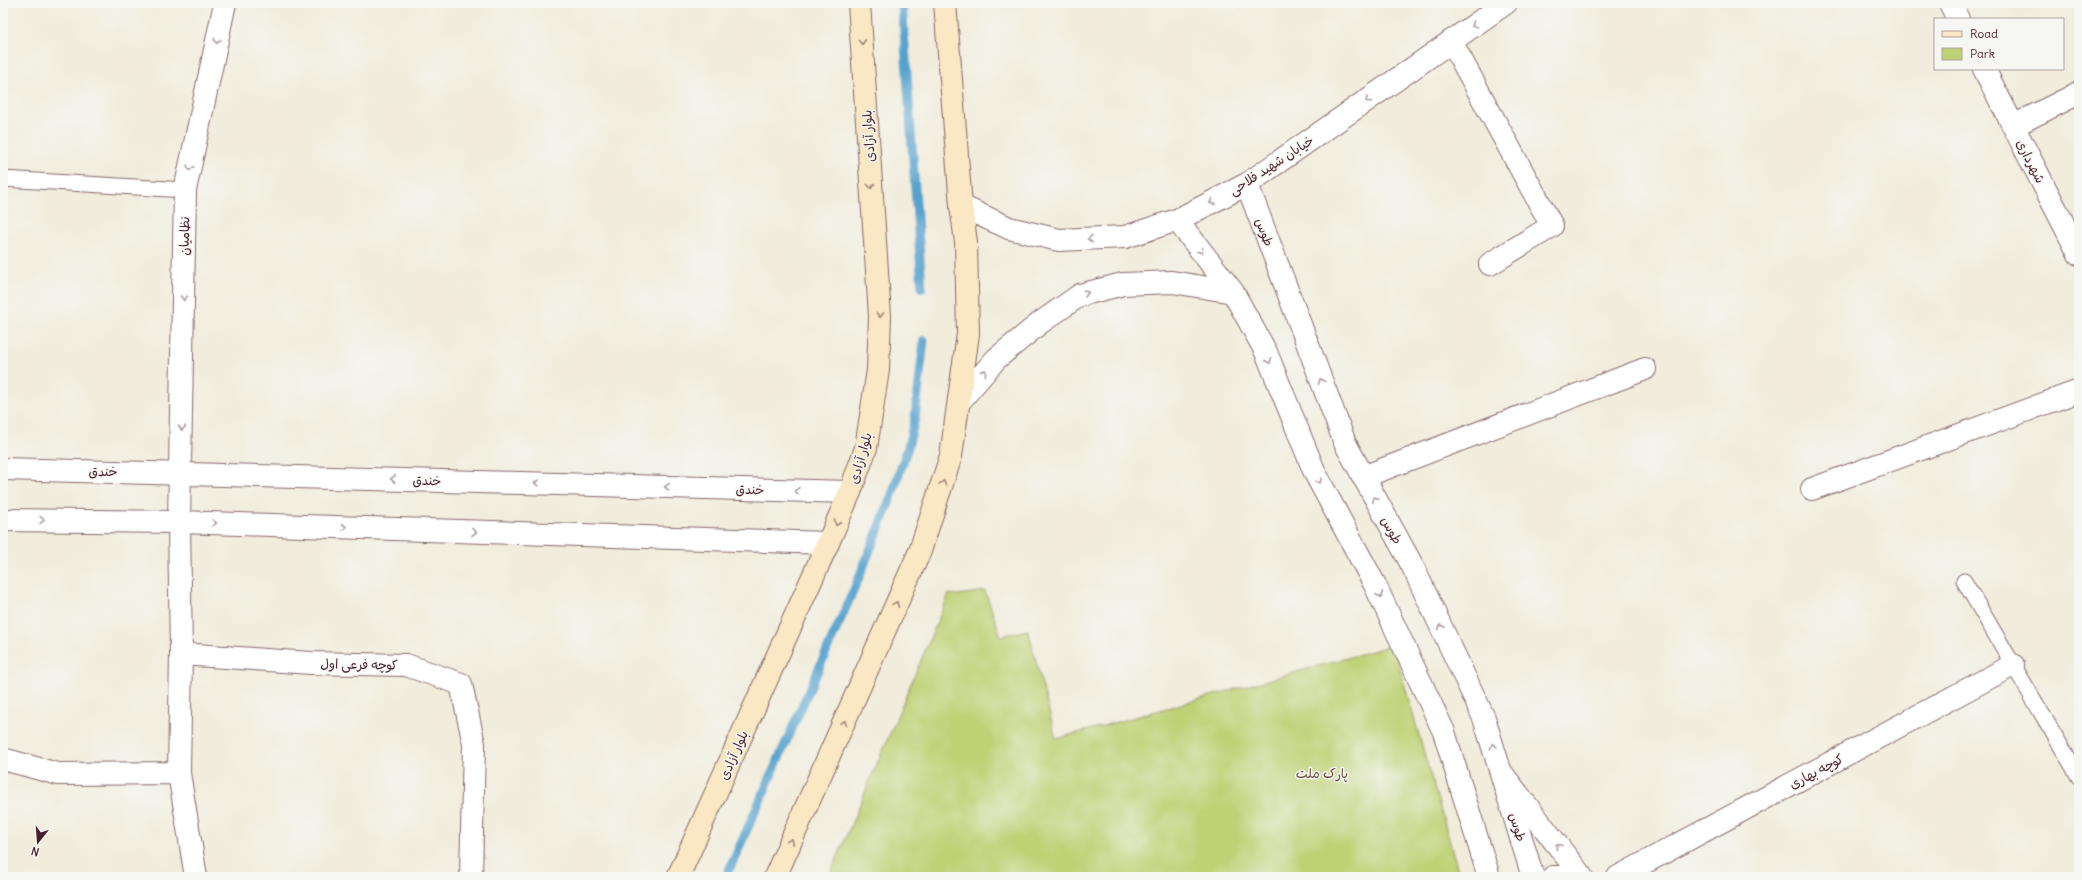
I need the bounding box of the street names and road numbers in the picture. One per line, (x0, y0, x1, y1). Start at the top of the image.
street label: بلوار آزادی (858, 109, 879, 163)
street label: خیابان شهید فلاحی (1226, 132, 1318, 200)
street label: شهرداری (2012, 136, 2049, 186)
street label: نظامیان (176, 216, 193, 256)
street label: طوس (1251, 216, 1278, 249)
street label: بلوار آزادی (845, 431, 876, 486)
street label: خندق (88, 463, 118, 480)
street label: خندق (412, 472, 442, 490)
street label: خندق (735, 481, 765, 499)
street label: طوس (1377, 513, 1406, 547)
street label: کوچه فرعی اول (320, 655, 398, 675)
street label: بلوار آزادی (715, 728, 752, 783)
street label: کوچه بهاری (1786, 750, 1847, 793)
street label: طوس (1505, 811, 1530, 844)

